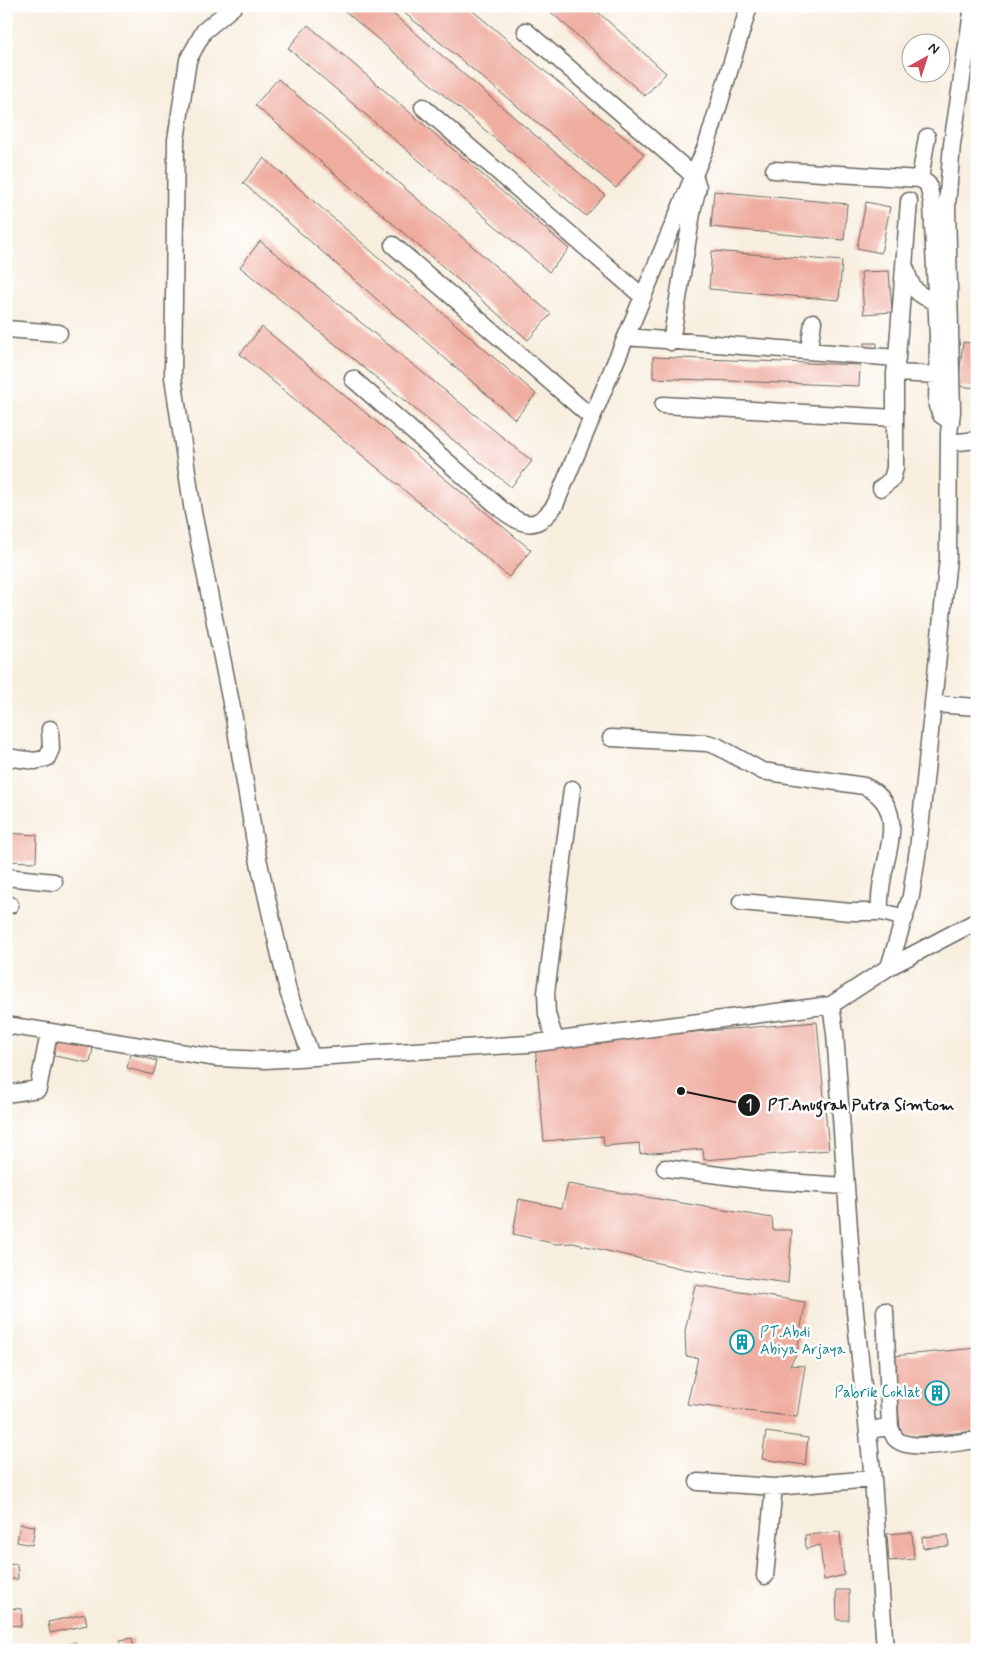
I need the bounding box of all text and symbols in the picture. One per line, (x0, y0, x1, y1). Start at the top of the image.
north arrow (900, 32, 950, 82)
text: N (924, 39, 943, 59)
callout: PT.Anugrah Putra Simtom (736, 1089, 961, 1120)
text: PT.Anugrah Putra Simtom (768, 1095, 954, 1118)
text: 1 (746, 1096, 752, 1116)
place label: PT.Abdi Abiya Arjaya (760, 1323, 846, 1360)
building icon: PT.Abdi Abiya Arjaya (729, 1329, 755, 1355)
building icon: Pabrik Coklat (924, 1380, 950, 1406)
place label: Pabrik Coklat (834, 1383, 920, 1403)

